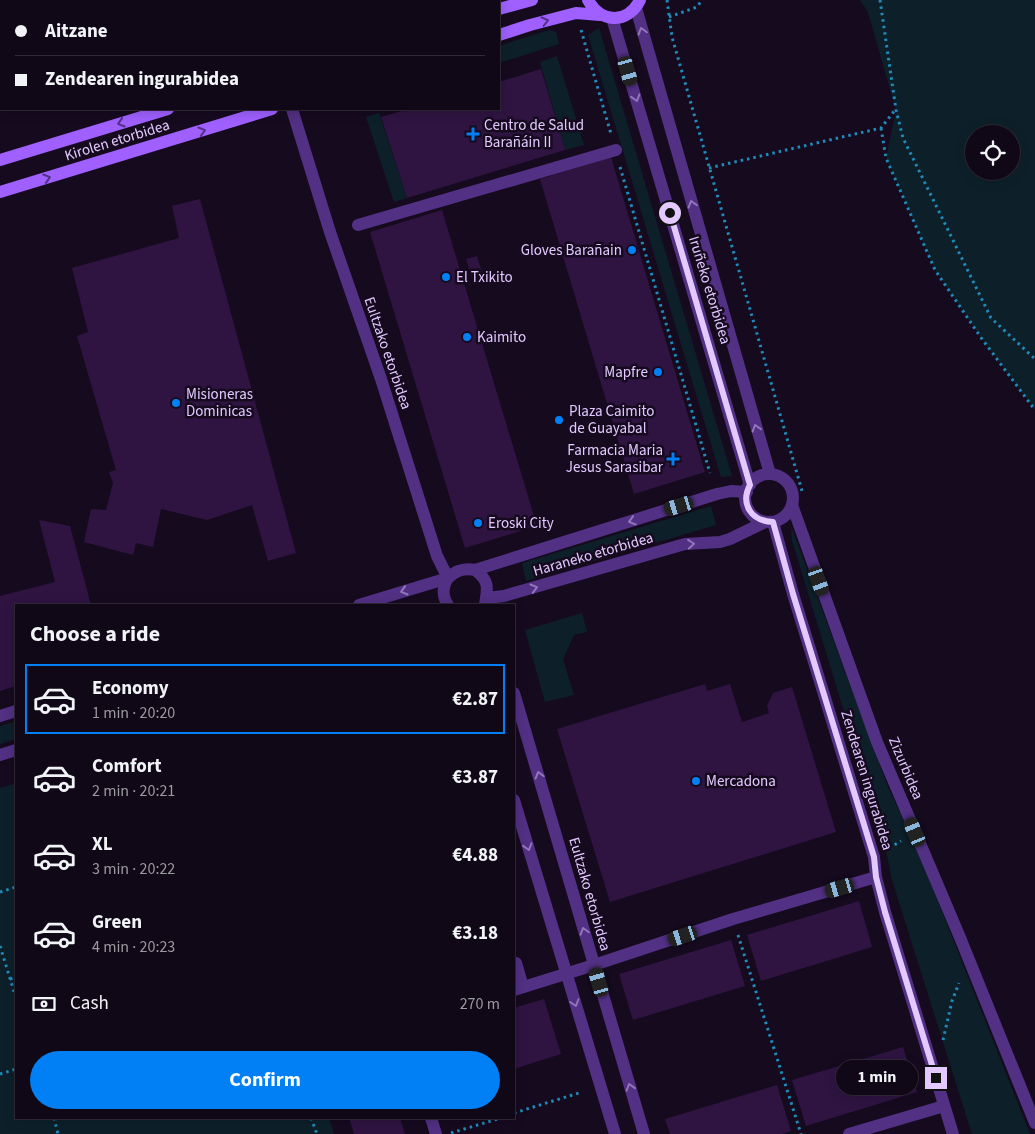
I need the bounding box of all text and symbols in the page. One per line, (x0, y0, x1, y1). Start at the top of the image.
one-way arrow (541, 16, 550, 27)
text: Aitzane (45, 18, 108, 45)
one-way arrow (638, 28, 648, 36)
car (616, 55, 639, 87)
text: Zendearen ingurabidea (45, 66, 239, 93)
one-way arrow (631, 94, 641, 102)
street label: Kirolen etorbidea (62, 115, 172, 166)
place label: Centro de Salud Barañáin II (484, 115, 584, 153)
one-way arrow (117, 117, 126, 127)
map controls (965, 125, 1020, 180)
button: locate (965, 125, 1020, 180)
one-way arrow (198, 126, 206, 136)
marker: Centro de Salud Barañáin II (466, 127, 480, 141)
one-way arrow (42, 173, 50, 183)
one-way arrow (687, 201, 697, 209)
route start (659, 202, 681, 224)
street label: Iruñeko etorbidea (683, 234, 736, 347)
place label: Gloves Barañain (521, 240, 622, 261)
marker: Gloves Barañain (626, 244, 638, 256)
place label: El Txikito (456, 267, 513, 288)
marker: El Txikito (440, 271, 452, 283)
street label: Eultzako etorbidea (358, 294, 417, 412)
place label: Kaimito (477, 327, 526, 348)
marker: Kaimito (461, 331, 473, 343)
place label: Mapfre (604, 362, 648, 383)
marker: Mapfre (652, 366, 664, 378)
place label: Misioneras Dominicas (186, 384, 253, 422)
marker: Misioneras Dominicas (170, 397, 182, 409)
place label: Plaza Caimito de Guayabal (569, 401, 654, 439)
marker: Plaza Caimito de Guayabal (553, 414, 565, 426)
one-way arrow (752, 424, 762, 432)
place label: Farmacia Maria Jesus Sarasibar (566, 440, 664, 478)
marker: Farmacia Maria Jesus Sarasibar (667, 453, 679, 465)
car (662, 494, 695, 518)
place label: Eroski City (488, 513, 554, 534)
one-way arrow (629, 515, 637, 525)
marker: Eroski City (472, 517, 484, 529)
street label: Haraneko etorbidea (531, 527, 656, 582)
one-way arrow (687, 539, 695, 550)
car (806, 564, 831, 598)
one-way arrow (530, 583, 538, 593)
one-way arrow (400, 586, 408, 596)
text: Choose a ride (30, 618, 160, 650)
text: Economy (92, 675, 169, 702)
icon: car (32, 677, 77, 722)
text: €2.87 (452, 686, 498, 713)
text: 1 min · 20:20 (92, 702, 175, 724)
street label: Zendearen ingurabidea (835, 708, 898, 853)
street label: Zizurbidea (883, 734, 928, 803)
text: Comfort (92, 753, 162, 780)
icon: car (32, 755, 77, 800)
text: €3.87 (452, 764, 498, 791)
place label: Mercadona (706, 771, 776, 792)
one-way arrow (534, 772, 544, 780)
marker: Mercadona (690, 775, 702, 787)
text: 2 min · 20:21 (92, 780, 175, 802)
car (902, 815, 927, 849)
text: XL (92, 831, 113, 858)
icon: car (32, 833, 77, 878)
street label: Eultzako etorbidea (563, 835, 616, 953)
text: €4.88 (452, 842, 498, 869)
one-way arrow (522, 842, 532, 851)
text: 3 min · 20:22 (92, 858, 175, 880)
car (823, 877, 856, 899)
text: Green (92, 909, 142, 936)
icon: car (32, 911, 77, 956)
text: €3.18 (452, 920, 498, 947)
car (666, 924, 699, 948)
one-way arrow (579, 928, 589, 936)
text: 4 min · 20:23 (92, 936, 175, 958)
car (587, 966, 610, 998)
icon: cash (30, 990, 58, 1018)
text: Cash (70, 990, 109, 1017)
text: 270 m (460, 993, 500, 1015)
one-way arrow (569, 998, 579, 1006)
button: Confirm (30, 1051, 500, 1109)
callout: 1 min (836, 1060, 918, 1096)
text: 1 min (858, 1066, 896, 1088)
route end (925, 1067, 947, 1089)
one-way arrow (626, 1084, 636, 1092)

